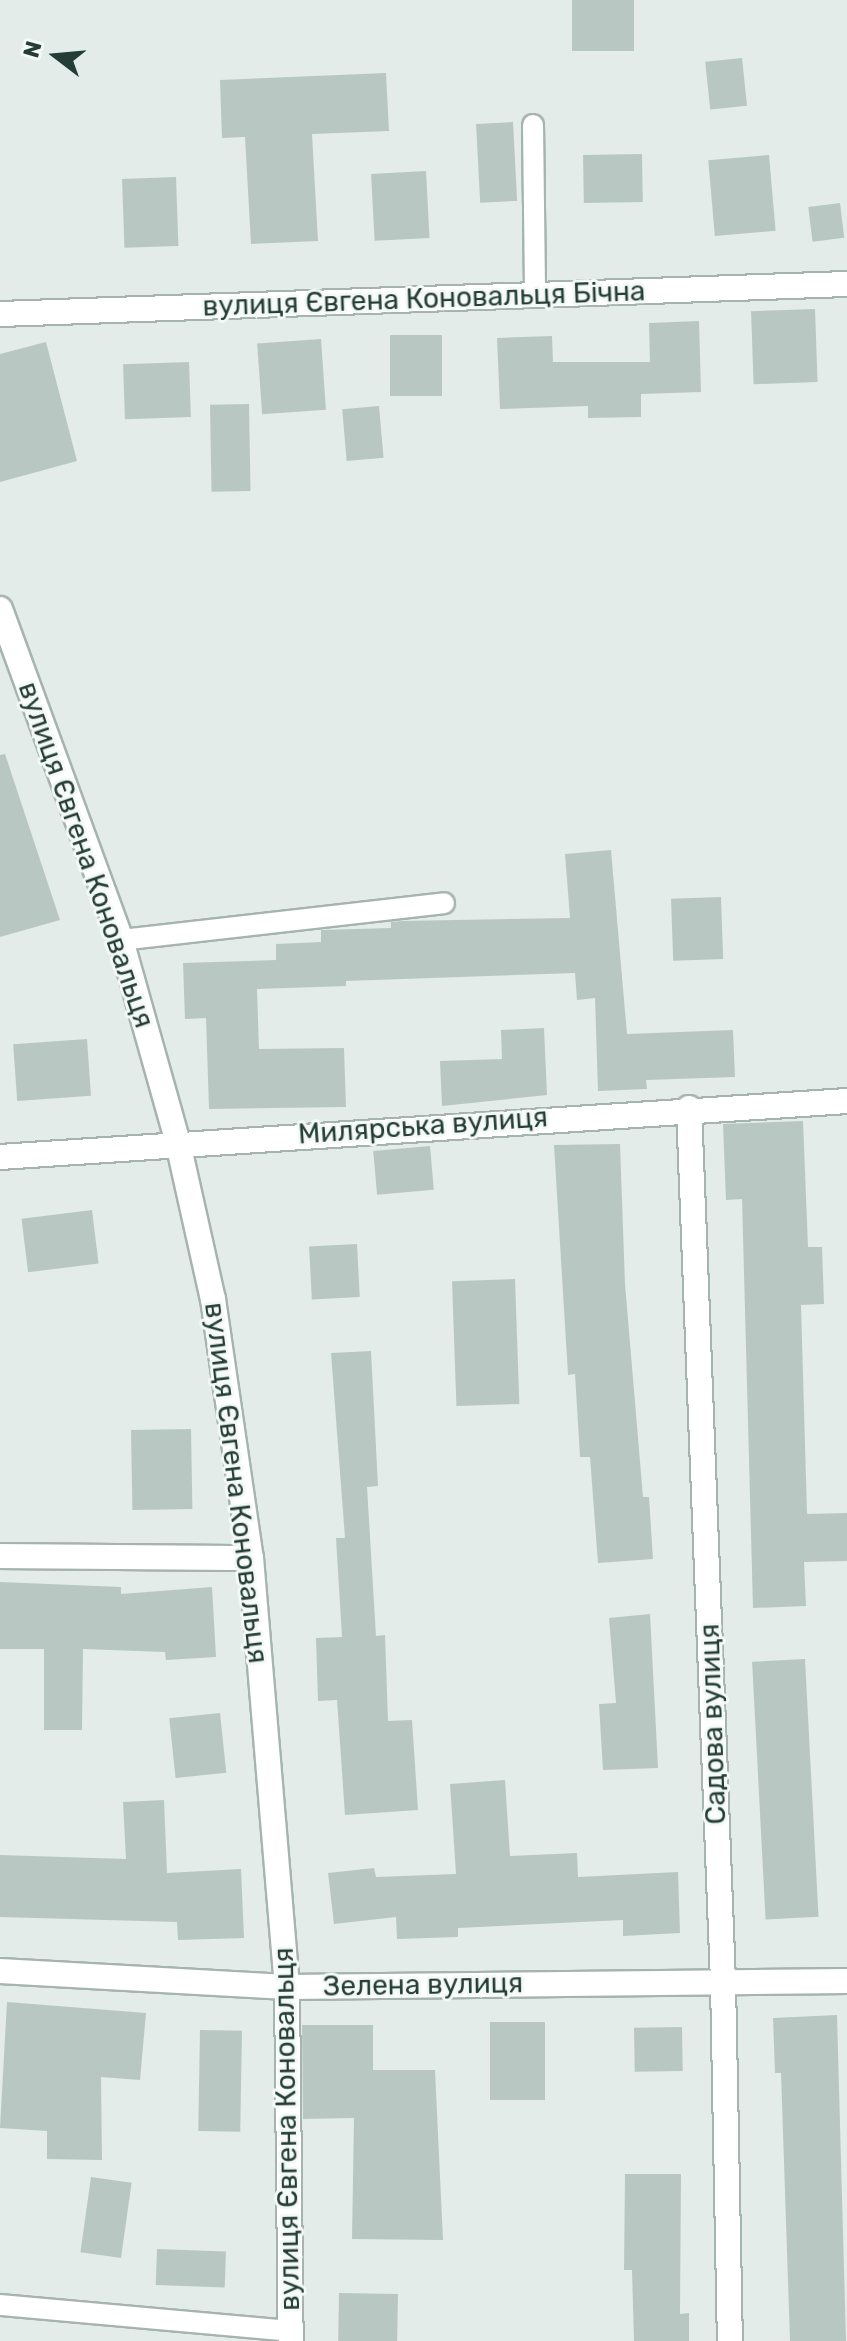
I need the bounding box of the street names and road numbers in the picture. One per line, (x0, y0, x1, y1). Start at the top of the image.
street label: вулиця Євгена Коновальця Бічна (202, 274, 646, 324)
street label: вулиця Євгена Коновальця (11, 678, 161, 1032)
street label: Милярська вулиця (297, 1101, 549, 1151)
street label: вулиця Євгена Коновальця (197, 1301, 275, 1665)
street label: Садова вулиця (693, 1623, 733, 1825)
street label: вулиця Євгена Коновальця (267, 1947, 307, 2311)
street label: Зелена вулиця (323, 1966, 523, 2004)

